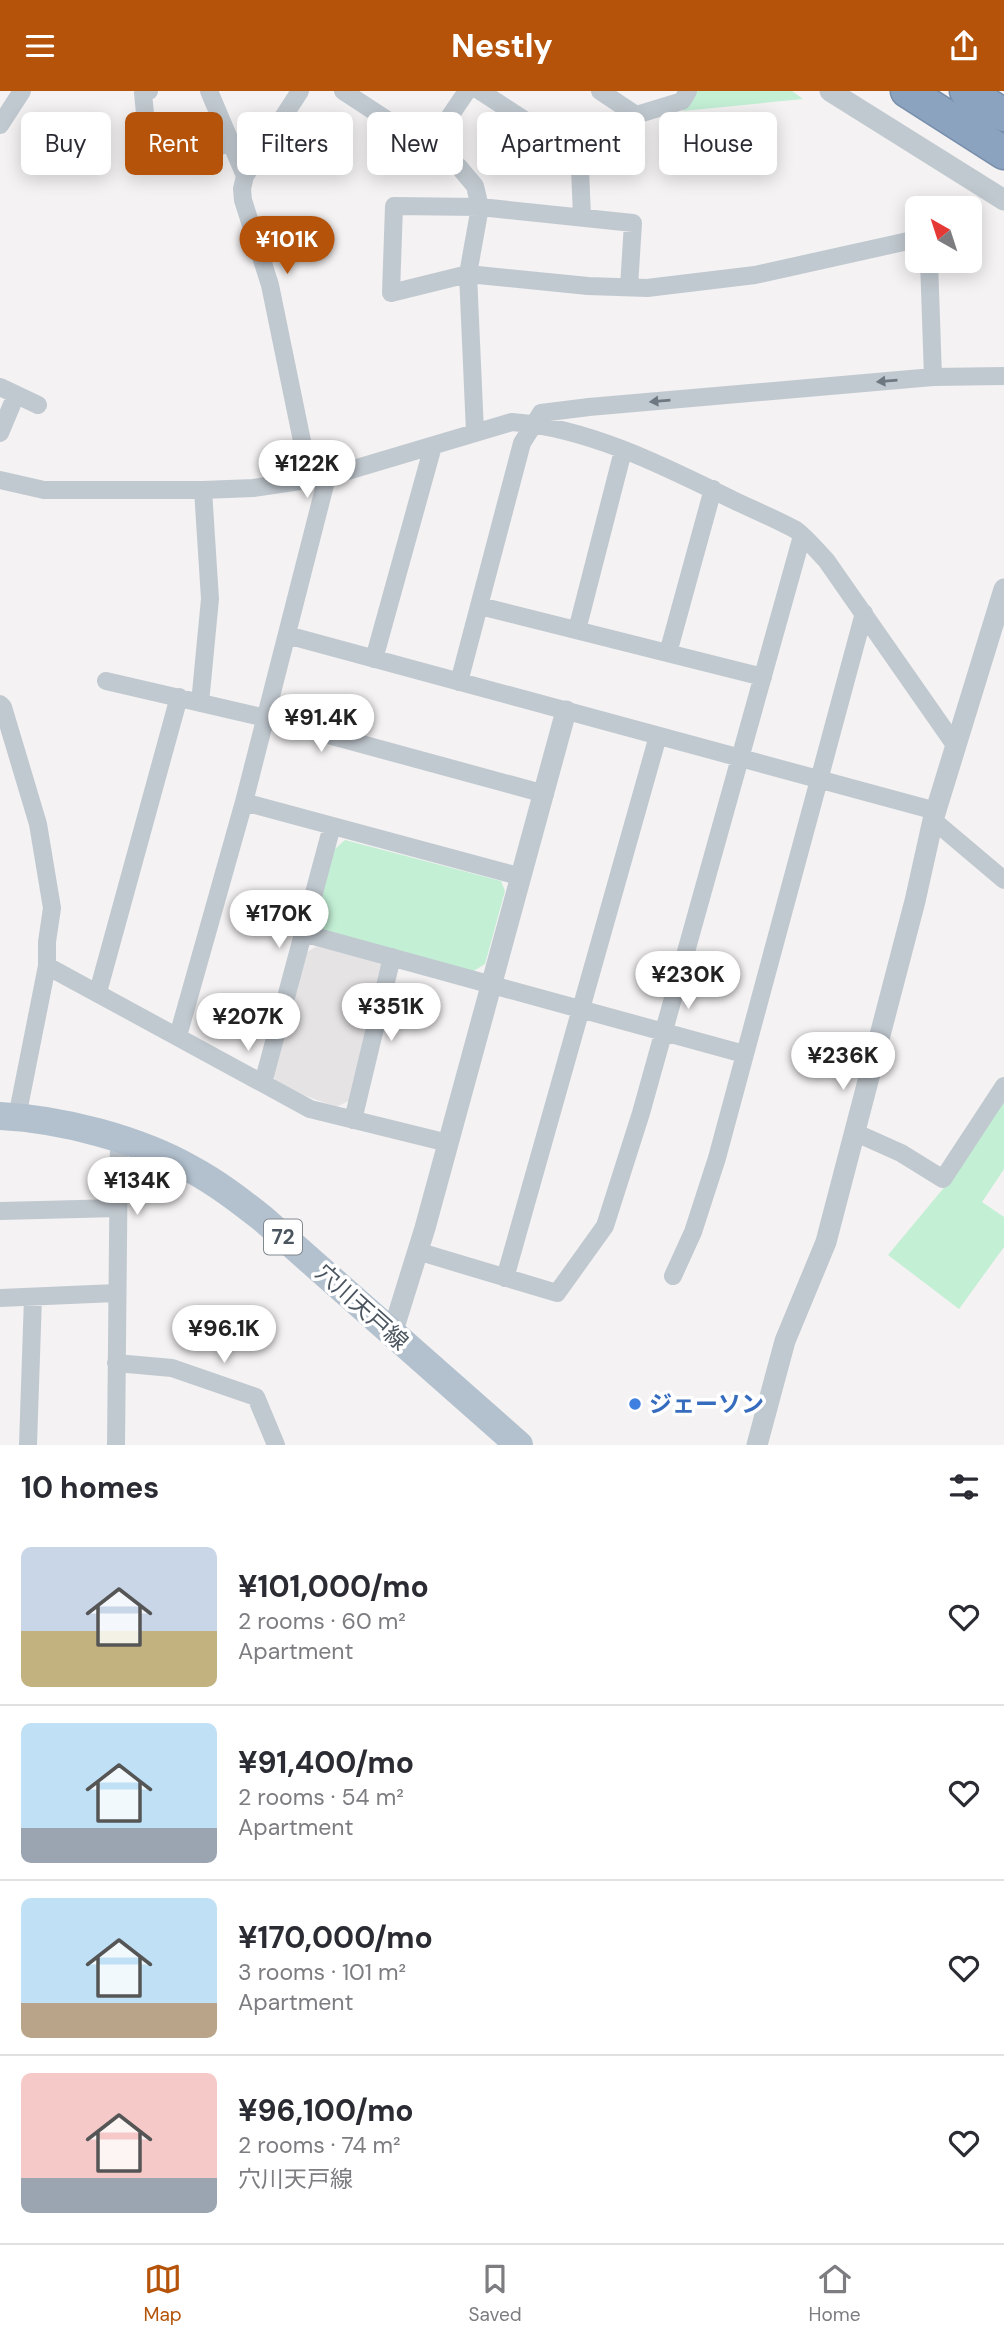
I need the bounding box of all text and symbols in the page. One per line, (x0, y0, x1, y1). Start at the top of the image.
text: Nestly (451, 25, 553, 67)
icon: menu (21, 27, 59, 65)
icon: share (945, 27, 983, 65)
chip: Buy (21, 112, 111, 175)
chip: Rent (125, 112, 223, 175)
chip: Filters (237, 112, 353, 175)
chip: New (367, 112, 463, 175)
chip: Apartment (477, 112, 645, 175)
chip: House (659, 112, 777, 175)
north arrow (905, 196, 982, 273)
map controls (905, 196, 982, 273)
pin: ¥101K (238, 216, 336, 276)
text: ¥101K (256, 224, 318, 254)
one-way arrow (876, 376, 898, 387)
one-way arrow (649, 396, 671, 407)
pin: ¥122K (258, 441, 356, 500)
text: ¥122K (275, 448, 339, 478)
pin: ¥91.4K (264, 695, 378, 754)
text: ¥91.4K (284, 702, 358, 732)
pin: ¥170K (230, 891, 328, 950)
text: ¥170K (246, 898, 312, 928)
pin: ¥230K (639, 951, 737, 1011)
text: ¥230K (651, 959, 725, 989)
pin: ¥351K (342, 983, 440, 1043)
text: ¥351K (358, 991, 424, 1021)
pin: ¥207K (199, 993, 297, 1053)
text: ¥207K (212, 1001, 284, 1031)
pin: ¥236K (794, 1033, 892, 1092)
text: ¥236K (807, 1040, 879, 1070)
pin: ¥134K (88, 1157, 186, 1217)
text: ¥134K (103, 1165, 171, 1195)
road number: 72 (264, 1219, 302, 1255)
street label: 穴川天戸線 (309, 1257, 415, 1357)
pin: ¥96.1K (167, 1305, 281, 1365)
text: ¥96.1K (188, 1313, 260, 1343)
place label: ジェーソン (649, 1389, 764, 1419)
marker: ジェーソン (627, 1396, 643, 1412)
text: 10 homes (21, 1468, 159, 1507)
icon: filters (945, 1468, 983, 1506)
text: ¥101,000/mo (238, 1567, 429, 1606)
icon: home (77, 1575, 161, 1659)
icon: heart (945, 1598, 983, 1636)
text: 2 rooms · 60 m² (238, 1606, 406, 1636)
text: Apartment (238, 1636, 353, 1666)
text: ¥91,400/mo (238, 1743, 414, 1782)
icon: home (77, 1751, 161, 1835)
icon: heart (945, 1774, 983, 1812)
text: 2 rooms · 54 m² (238, 1782, 404, 1812)
text: Apartment (238, 1812, 353, 1842)
text: ¥170,000/mo (238, 1918, 433, 1957)
icon: home (77, 1926, 161, 2010)
icon: heart (945, 1949, 983, 1987)
text: 3 rooms · 101 m² (238, 1957, 406, 1987)
text: Apartment (238, 1987, 353, 2017)
text: ¥96,100/mo (238, 2091, 414, 2130)
icon: home (77, 2101, 161, 2185)
icon: heart (945, 2124, 983, 2162)
text: 2 rooms · 74 m² (238, 2130, 401, 2160)
text: 穴川天戸線 (238, 2164, 353, 2194)
tab: Map (143, 2260, 182, 2327)
tab: Saved (469, 2260, 522, 2327)
tab: Home (809, 2260, 861, 2327)

